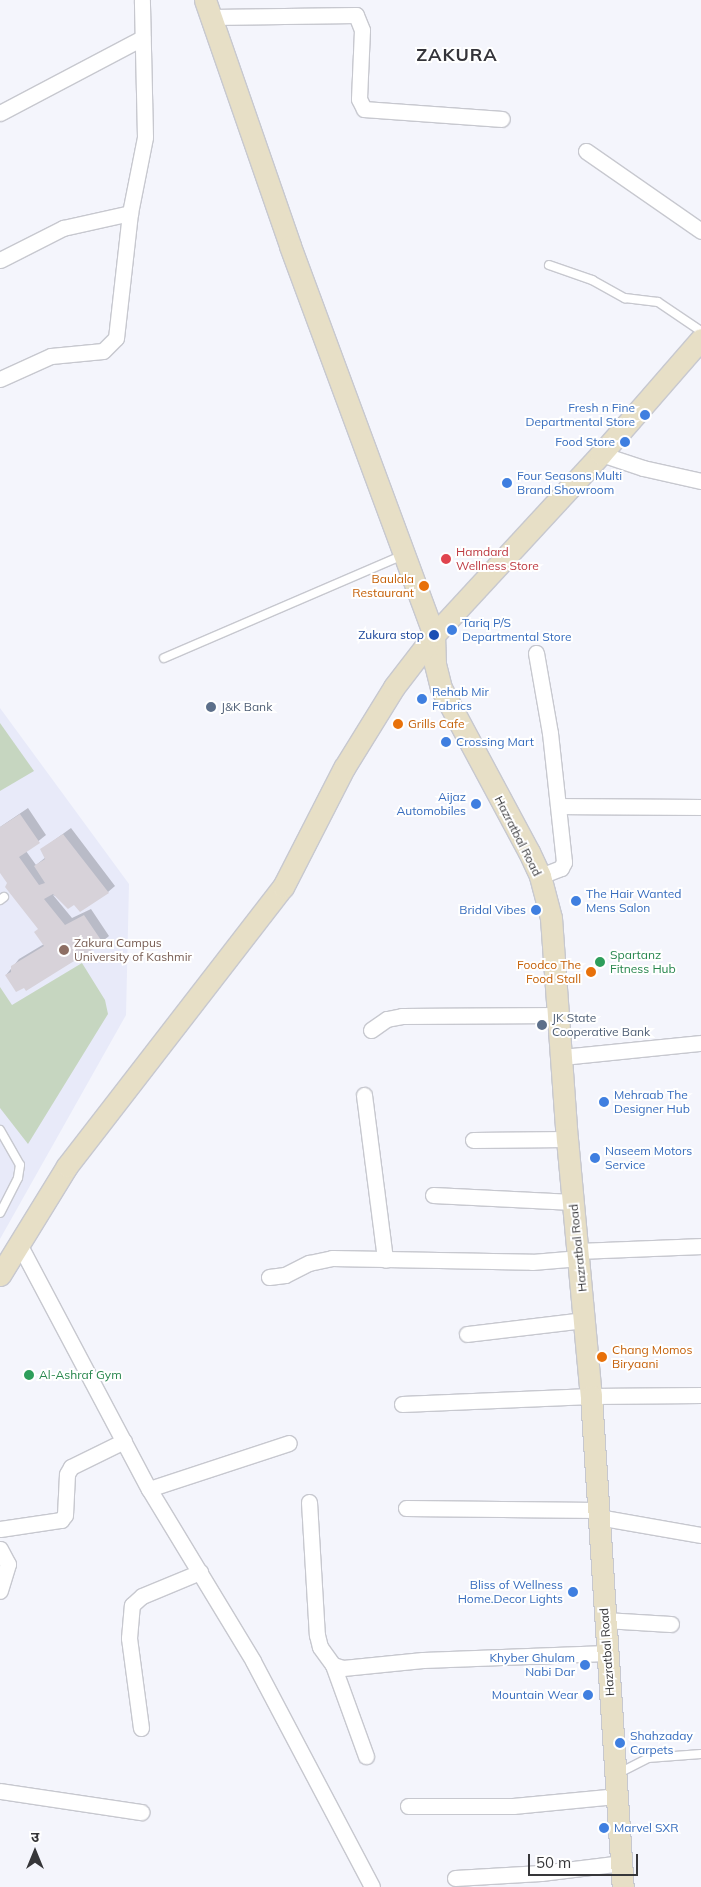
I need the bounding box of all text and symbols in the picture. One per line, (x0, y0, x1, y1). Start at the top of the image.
district label: ZAKURA (416, 44, 498, 66)
place label: Fresh n Fine Departmental Store (525, 401, 635, 429)
marker: Fresh n Fine Departmental Store (639, 409, 651, 421)
place label: Food Store (555, 435, 615, 449)
marker: Food Store (619, 436, 631, 448)
place label: Four Seasons Multi Brand Showroom (517, 469, 622, 497)
marker: Four Seasons Multi Brand Showroom (501, 477, 513, 489)
place label: Hamdard Wellness Store (456, 545, 539, 573)
marker: Hamdard Wellness Store (440, 553, 452, 565)
place label: Baulala Restaurant (352, 572, 414, 600)
marker: Baulala Restaurant (418, 580, 430, 592)
place label: Tariq P/S Departmental Store (462, 616, 572, 644)
marker: Tariq P/S Departmental Store (446, 624, 458, 636)
place label: Zukura stop (358, 628, 424, 642)
marker: Zukura stop (428, 629, 440, 641)
place label: Rehab Mir Fabrics (432, 685, 489, 713)
marker: Rehab Mir Fabrics (416, 693, 428, 705)
place label: J&K Bank (221, 700, 272, 714)
marker: J&K Bank (205, 701, 217, 713)
place label: Grills Cafe (408, 717, 464, 731)
marker: Grills Cafe (392, 718, 404, 730)
place label: Crossing Mart (456, 735, 534, 749)
marker: Crossing Mart (440, 736, 452, 748)
place label: Aijaz Automobiles (396, 790, 466, 818)
street label: Hazratbal Road (492, 793, 544, 879)
marker: Aijaz Automobiles (470, 798, 482, 810)
place label: The Hair Wanted Mens Salon (586, 887, 681, 915)
marker: The Hair Wanted Mens Salon (570, 895, 582, 907)
place label: Bridal Vibes (459, 903, 526, 917)
marker: Bridal Vibes (530, 904, 542, 916)
place label: Zakura Campus University of Kashmir (74, 936, 192, 964)
marker: Zakura Campus University of Kashmir (58, 944, 70, 956)
place label: Spartanz Fitness Hub (610, 948, 676, 976)
marker: Spartanz Fitness Hub (594, 956, 606, 968)
place label: Foodco The Food Stall (517, 958, 581, 986)
marker: Foodco The Food Stall (585, 966, 597, 978)
place label: JK State Cooperative Bank (552, 1011, 650, 1039)
marker: JK State Cooperative Bank (536, 1019, 548, 1031)
place label: Mehraab The Designer Hub (614, 1088, 690, 1116)
marker: Mehraab The Designer Hub (598, 1096, 610, 1108)
place label: Naseem Motors Service (605, 1144, 692, 1172)
marker: Naseem Motors Service (589, 1152, 601, 1164)
street label: Hazratbal Road (566, 1203, 590, 1293)
place label: Chang Momos Biryaani (612, 1343, 692, 1371)
marker: Chang Momos Biryaani (596, 1351, 608, 1363)
place label: Al-Ashraf Gym (39, 1368, 122, 1382)
marker: Al-Ashraf Gym (23, 1369, 35, 1381)
place label: Bliss of Wellness Home.Decor Lights (458, 1578, 563, 1606)
marker: Bliss of Wellness Home.Decor Lights (567, 1586, 579, 1598)
street label: Hazratbal Road (597, 1608, 617, 1696)
place label: Khyber Ghulam Nabi Dar (490, 1651, 575, 1679)
marker: Khyber Ghulam Nabi Dar (579, 1659, 591, 1671)
place label: Mountain Wear (492, 1688, 578, 1702)
marker: Mountain Wear (582, 1689, 594, 1701)
place label: Shahzaday Carpets (630, 1729, 693, 1757)
marker: Shahzaday Carpets (614, 1737, 626, 1749)
place label: Marvel SXR (614, 1821, 678, 1835)
marker: Marvel SXR (598, 1822, 610, 1834)
north arrow (10, 1827, 60, 1877)
text: उ (31, 1828, 39, 1846)
scale bar (531, 1844, 641, 1876)
text: 50 m (536, 1853, 571, 1872)

